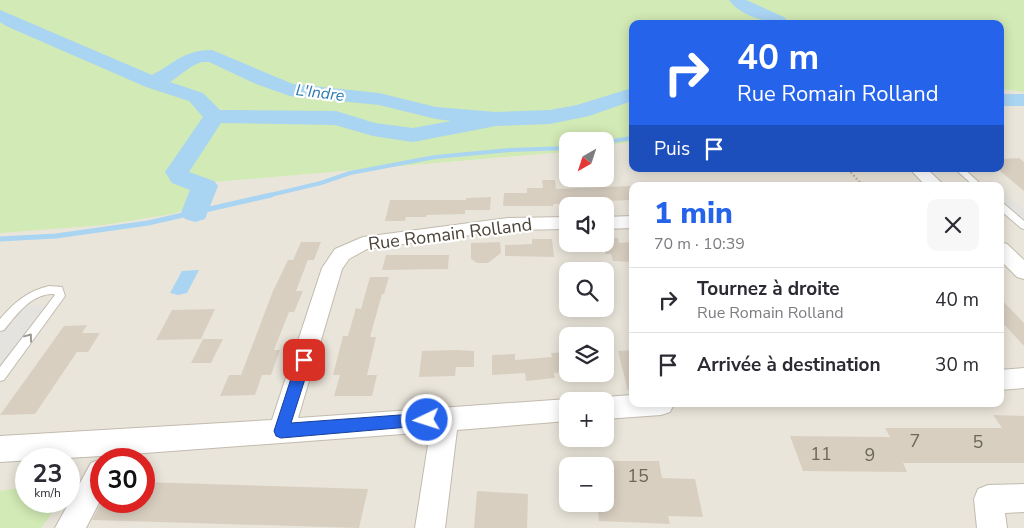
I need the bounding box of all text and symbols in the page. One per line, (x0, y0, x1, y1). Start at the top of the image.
text: 40 m (737, 34, 819, 81)
icon: right (654, 40, 719, 105)
water label: L'Indre (294, 79, 346, 107)
text: Rue Romain Rolland (737, 79, 939, 109)
north arrow (559, 132, 614, 188)
map controls (559, 132, 614, 512)
icon: arrive (700, 135, 728, 163)
text: Puis (654, 136, 690, 162)
text: 1 min (654, 193, 733, 234)
button: sound (559, 197, 614, 252)
button: close (927, 199, 979, 251)
street label: Rue Romain Rolland (367, 212, 533, 256)
text: 70 m · 10:39 (654, 233, 745, 255)
button: search (559, 262, 614, 317)
text: Tournez à droite (697, 276, 840, 302)
icon: right (654, 286, 682, 314)
text: 40 m (935, 287, 979, 313)
text: Rue Romain Rolland (697, 302, 844, 324)
button: layers (559, 327, 614, 382)
one-way arrow (24, 334, 32, 343)
pin (283, 339, 325, 381)
icon: arrive (290, 346, 318, 374)
icon: arrive (654, 351, 682, 379)
text: Arrivée à destination (697, 352, 881, 378)
text: 30 m (935, 352, 979, 378)
button: + (559, 392, 614, 447)
position arrow (400, 393, 452, 445)
house number: 7 (910, 429, 920, 453)
house number: 5 (973, 430, 983, 454)
house number: 11 (810, 442, 832, 466)
house number: 9 (865, 443, 875, 467)
speed limit sign: 30 (90, 448, 155, 513)
text: 23 (32, 457, 63, 491)
button: − (559, 457, 614, 512)
house number: 15 (627, 464, 649, 488)
text: km/h (34, 485, 61, 501)

